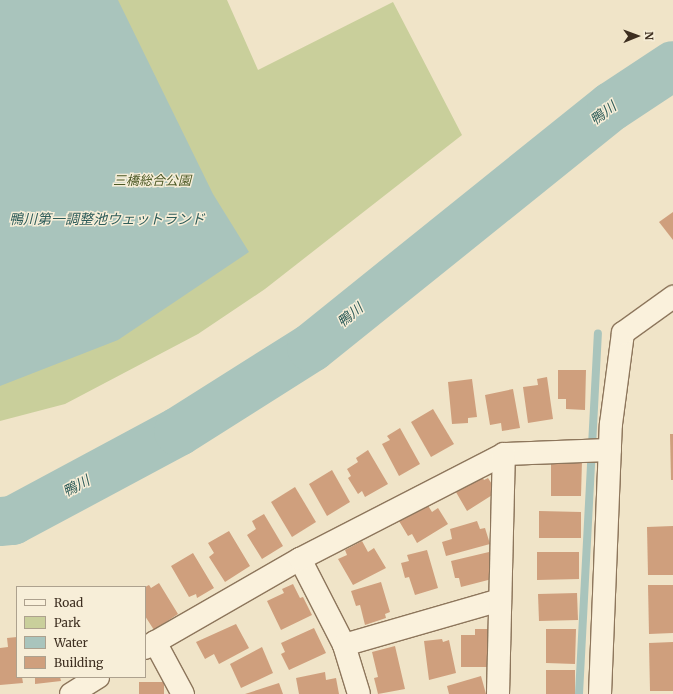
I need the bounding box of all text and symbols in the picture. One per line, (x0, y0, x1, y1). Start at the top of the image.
north arrow (617, 16, 657, 56)
text: N (642, 31, 656, 40)
water label: 鴨川 (587, 98, 619, 128)
park label: 三橋総合公園 (113, 173, 191, 189)
water label: 鴨川第一調整池ウェットランド (9, 211, 205, 227)
water label: 鴨川 (334, 300, 366, 330)
water label: 鴨川 (60, 472, 92, 500)
legend (16, 586, 146, 678)
text: Road (54, 595, 83, 610)
text: Park (54, 615, 81, 630)
text: Water (54, 635, 88, 650)
text: Building (54, 655, 103, 670)

